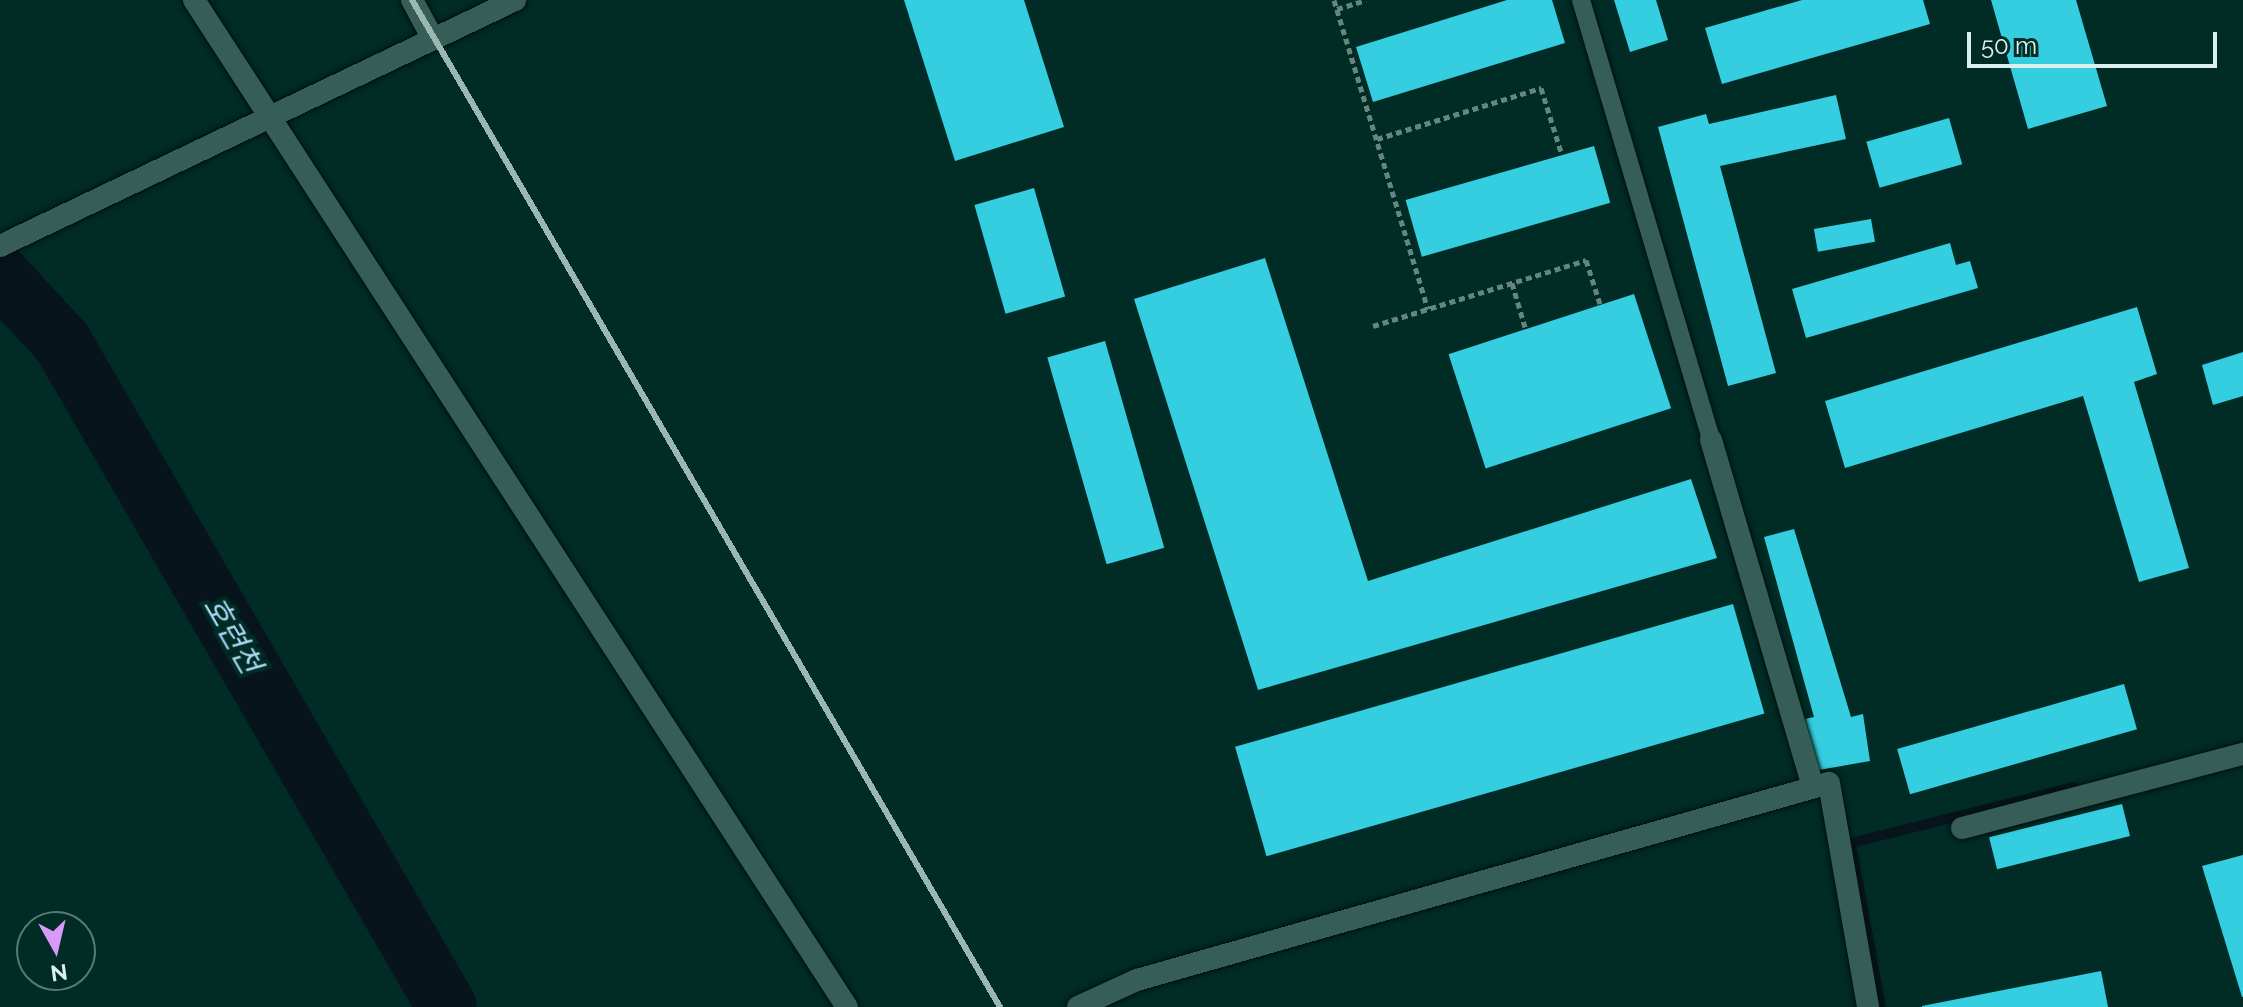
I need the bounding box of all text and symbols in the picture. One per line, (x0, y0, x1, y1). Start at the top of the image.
scale bar (1971, 16, 2221, 66)
text: 50 m (1981, 31, 2037, 60)
water label: 호련천 (196, 590, 268, 680)
north arrow (16, 911, 96, 991)
text: N (49, 959, 69, 987)

